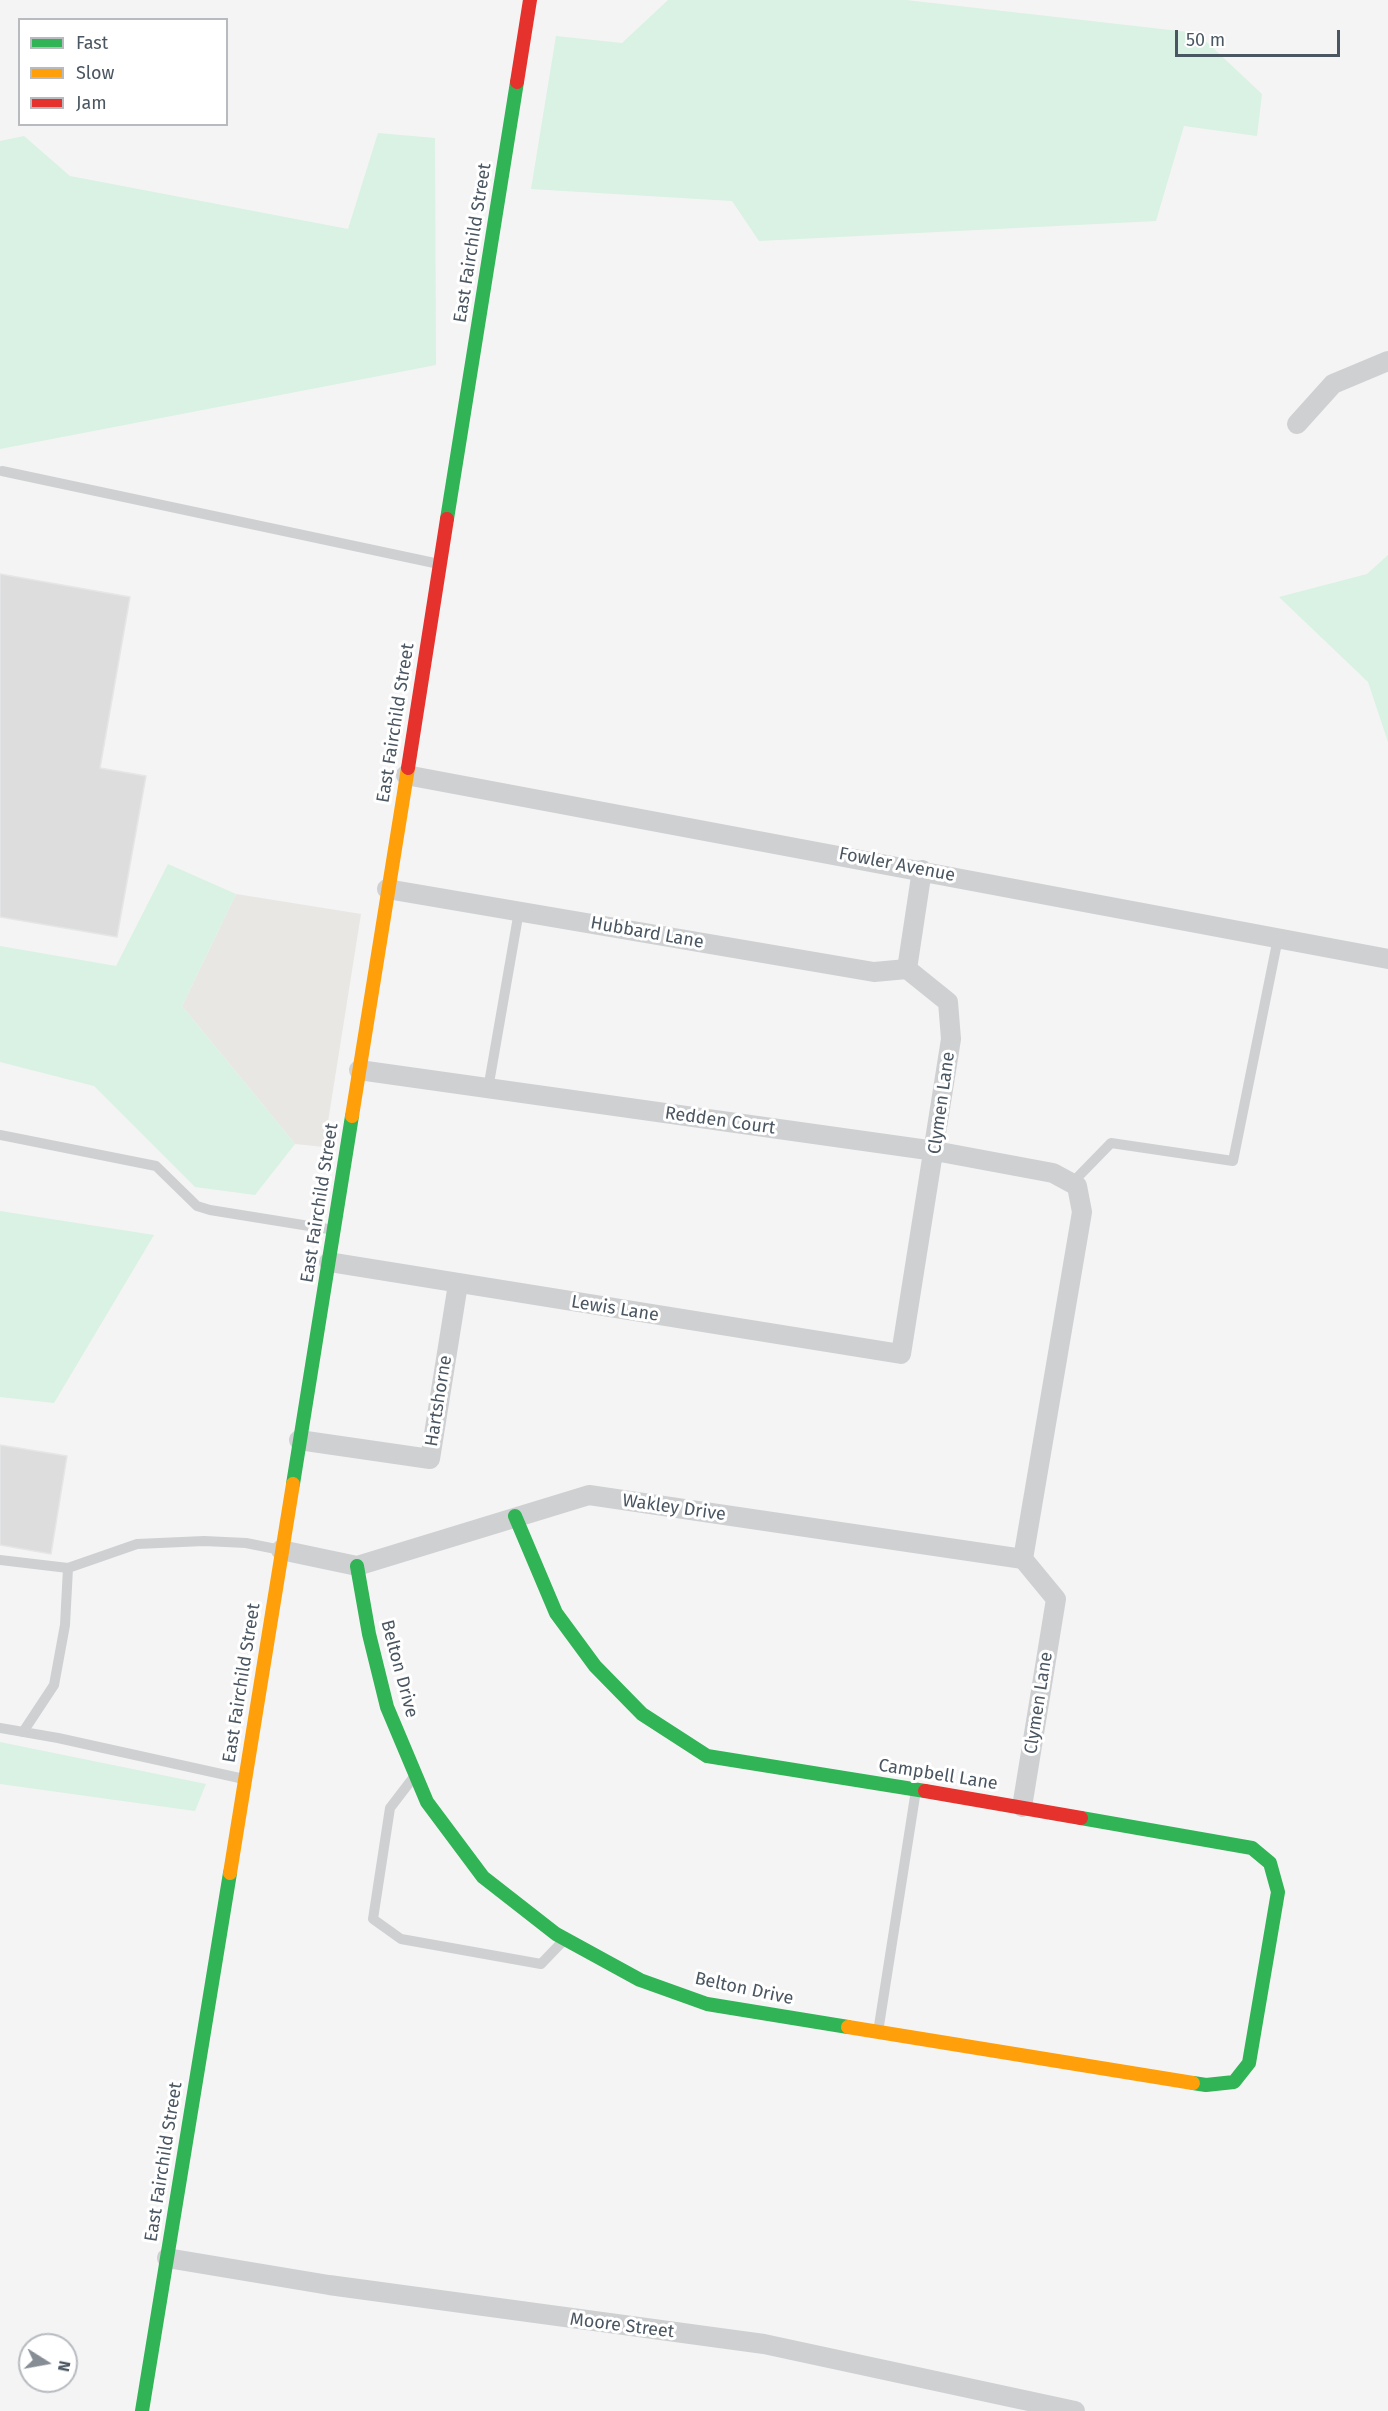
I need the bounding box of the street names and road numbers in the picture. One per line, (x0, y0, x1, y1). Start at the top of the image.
street label: East Fairchild Street (450, 162, 496, 324)
street label: East Fairchild Street (373, 642, 419, 804)
street label: Fowler Avenue (837, 843, 957, 887)
street label: Hubbard Lane (589, 912, 705, 954)
street label: Clymen Lane (924, 1050, 960, 1156)
street label: Redden Court (663, 1103, 777, 1139)
street label: East Fairchild Street (297, 1122, 343, 1284)
street label: Lewis Lane (570, 1291, 660, 1327)
street label: Hartshorne (421, 1354, 457, 1448)
street label: Wakley Drive (621, 1490, 727, 1526)
street label: East Fairchild Street (219, 1602, 265, 1764)
street label: Belton Drive (376, 1618, 422, 1720)
street label: Clymen Lane (1020, 1650, 1058, 1756)
street label: Campbell Lane (877, 1755, 999, 1795)
street label: Belton Drive (693, 1968, 795, 2010)
street label: East Fairchild Street (141, 2081, 187, 2243)
street label: Moore Street (569, 2309, 675, 2343)

